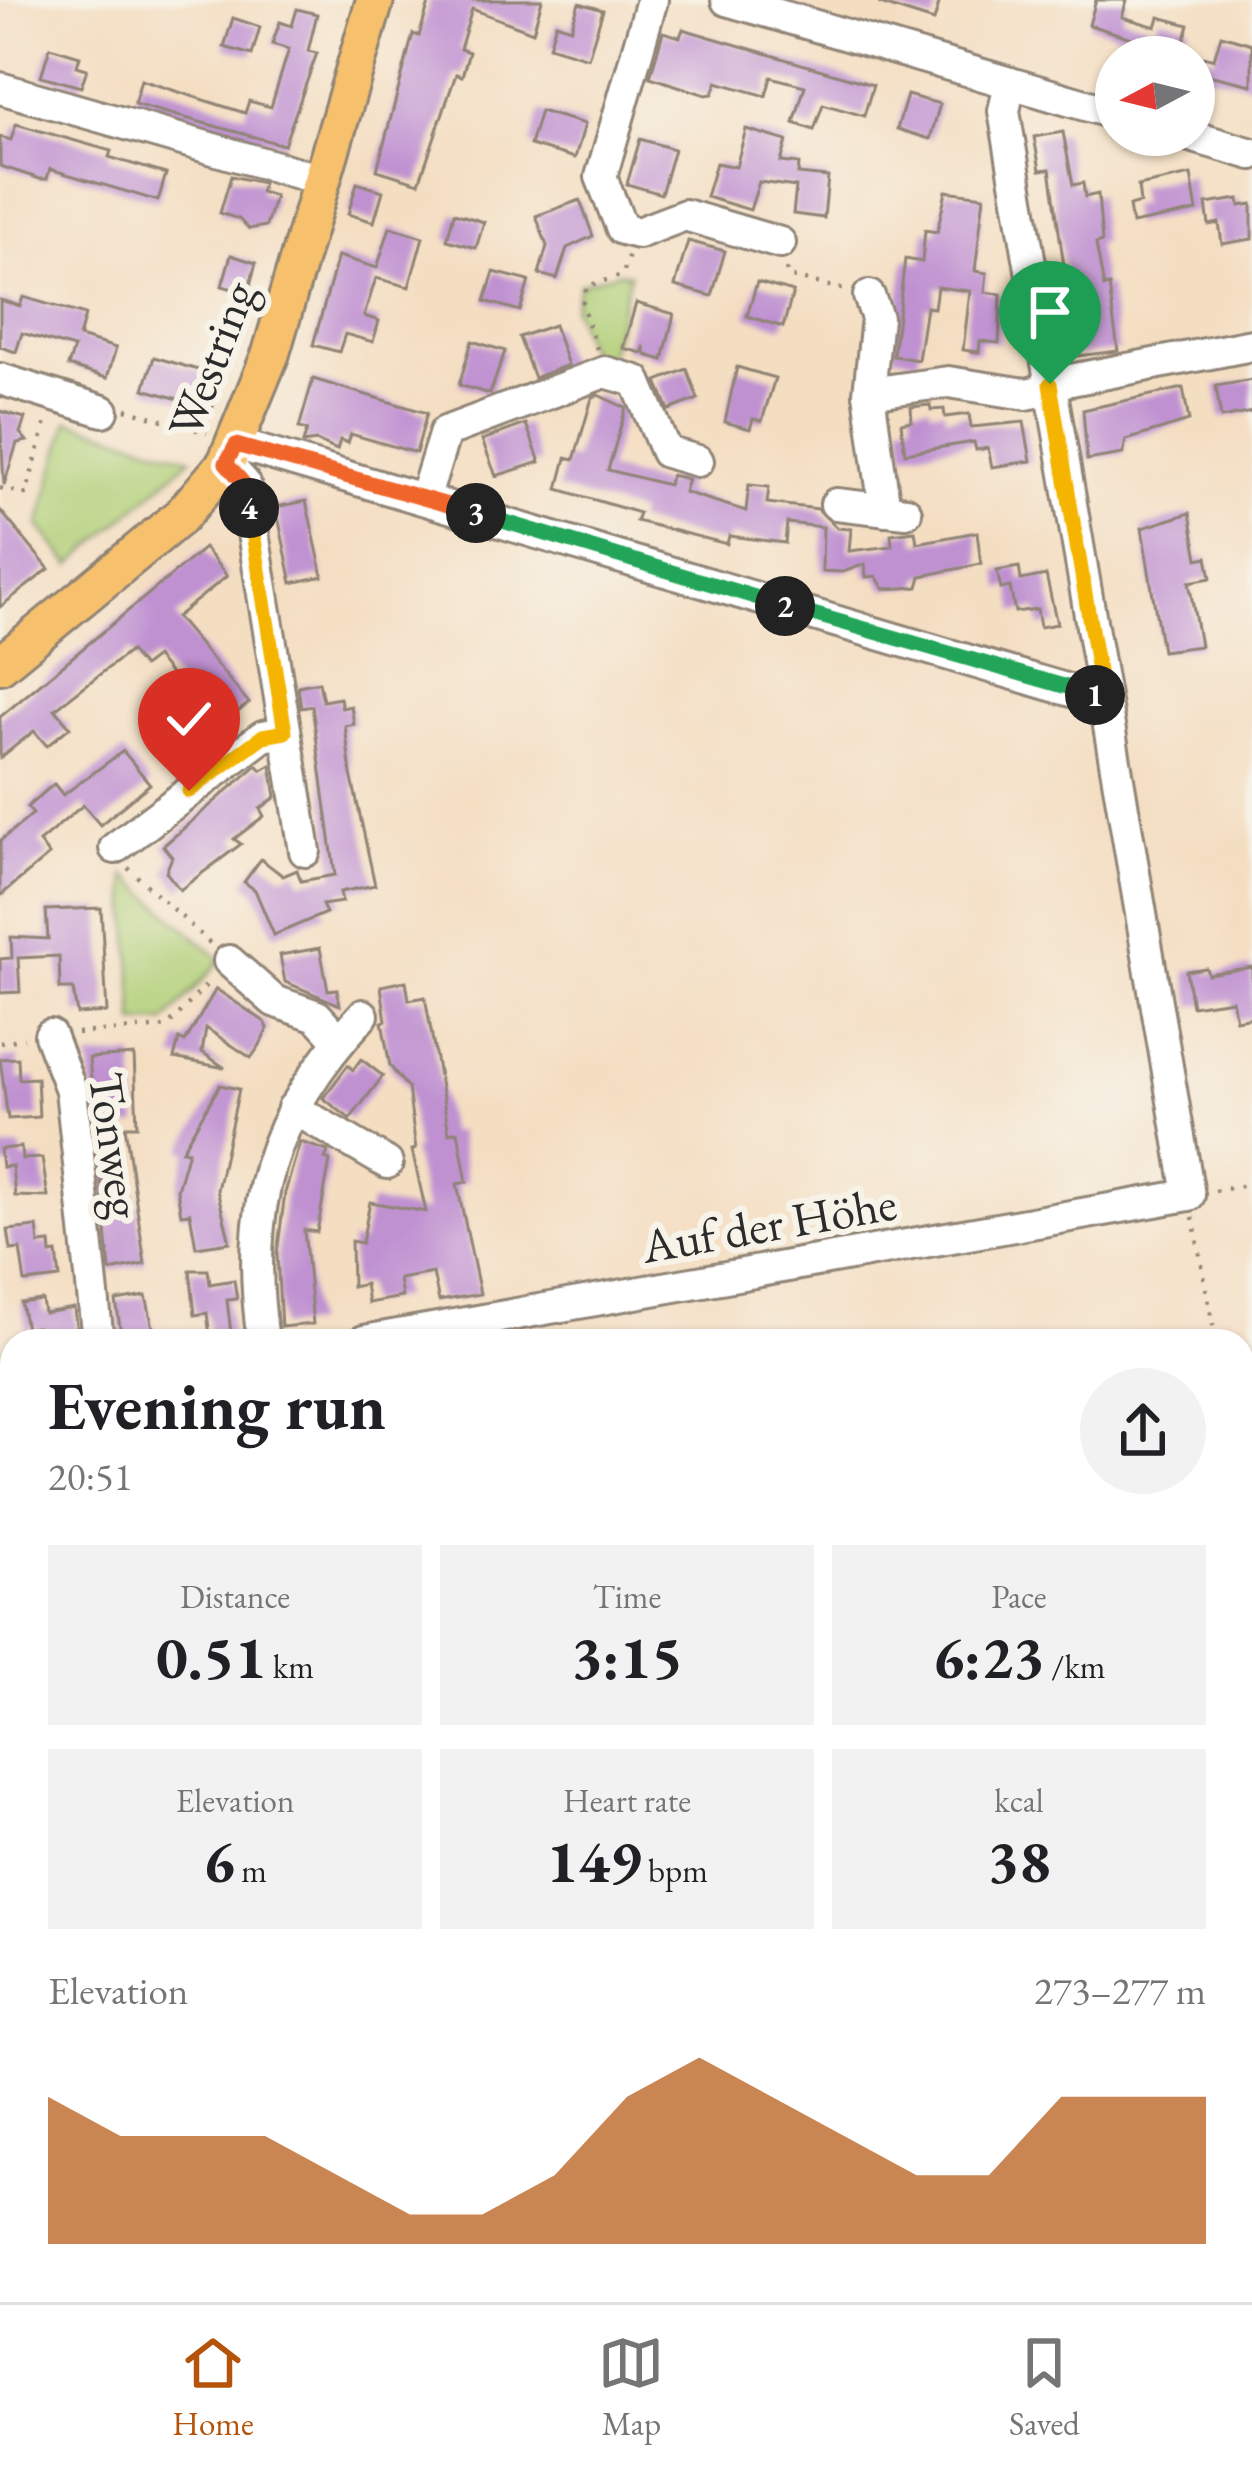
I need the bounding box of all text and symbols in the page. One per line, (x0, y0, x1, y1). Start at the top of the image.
north arrow (1095, 36, 1215, 156)
map controls (1095, 36, 1215, 156)
pin (999, 261, 1101, 384)
street label: Westring (153, 271, 269, 446)
icon: arrive (1017, 279, 1083, 345)
pin: 4 (219, 478, 279, 538)
pin: 3 (446, 483, 506, 543)
text: 4 (240, 486, 258, 529)
text: 3 (467, 491, 485, 534)
pin: 2 (755, 576, 815, 636)
text: 2 (776, 584, 794, 627)
pin: 1 (1065, 665, 1125, 725)
pin (138, 668, 240, 791)
text: 1 (1086, 673, 1104, 716)
icon: check (156, 686, 222, 752)
street label: Tonweg (75, 1068, 157, 1223)
street label: Auf der Höhe (636, 1171, 901, 1277)
text: Evening run (48, 1363, 386, 1449)
button: share (1080, 1368, 1206, 1494)
text: 20:51 (48, 1451, 133, 1502)
text: Distance (180, 1575, 290, 1618)
text: Time (593, 1575, 661, 1618)
text: Pace (991, 1575, 1047, 1618)
text: 0.51 (156, 1618, 266, 1696)
text: 3:15 (571, 1618, 683, 1696)
text: 6:23 (932, 1618, 1045, 1696)
text: km (266, 1645, 314, 1688)
text: /km (1045, 1645, 1106, 1688)
text: Elevation (176, 1779, 294, 1822)
text: Heart rate (563, 1779, 691, 1822)
text: kcal (994, 1779, 1044, 1822)
text: 6 (203, 1822, 235, 1900)
text: 149 (546, 1822, 641, 1900)
text: 38 (987, 1822, 1051, 1900)
text: m (235, 1849, 267, 1892)
text: bpm (641, 1849, 708, 1892)
text: Elevation (48, 1965, 188, 2016)
text: 273–277 m (1034, 1965, 1206, 2016)
tab: Home (172, 2330, 254, 2445)
tab: Map (598, 2330, 664, 2445)
tab: Saved (1009, 2330, 1080, 2445)

